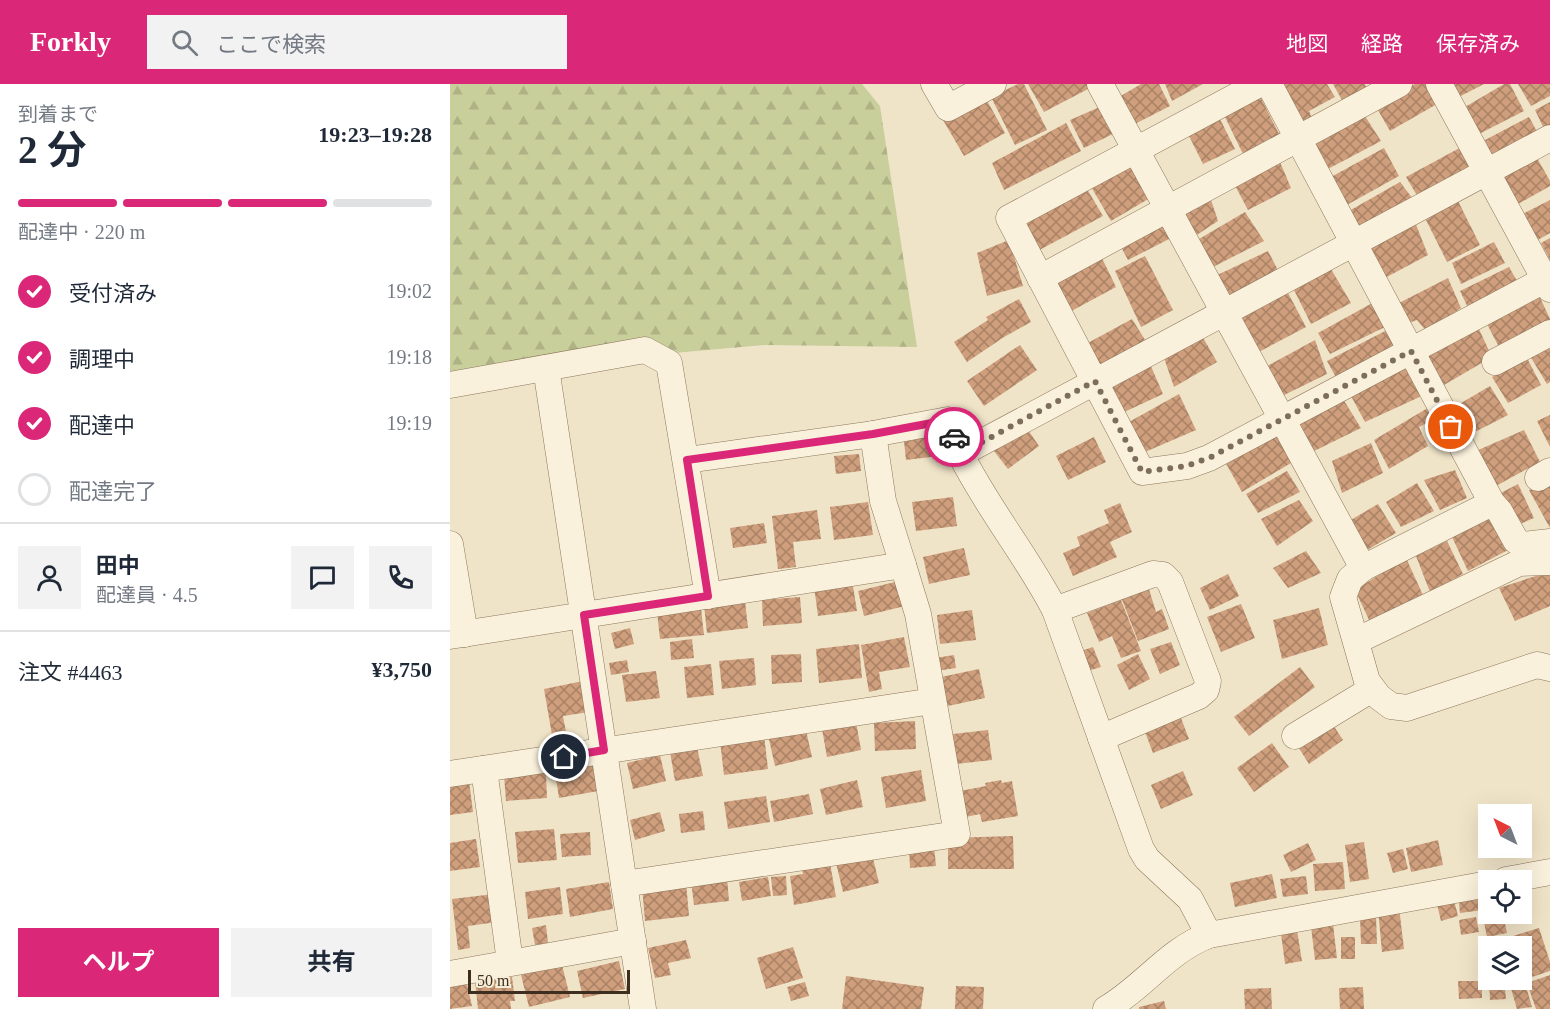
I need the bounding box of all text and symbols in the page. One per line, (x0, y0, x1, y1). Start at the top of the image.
search box (147, 15, 567, 69)
text: Forkly (30, 26, 111, 57)
icon: search (168, 26, 201, 59)
text: ここで検索 (216, 32, 326, 57)
text: 地図 (1286, 32, 1328, 56)
text: 経路 (1361, 32, 1403, 56)
text: 保存済み (1436, 32, 1520, 56)
text: 到着まで (18, 103, 98, 125)
text: 19:23–19:28 (318, 122, 432, 147)
text: 2 分 (18, 128, 86, 171)
text: 配達中 · 220 m (18, 221, 145, 243)
icon: check (18, 275, 51, 308)
text: 19:02 (386, 280, 432, 302)
text: 受付済み (69, 281, 157, 306)
icon: check (18, 341, 51, 374)
text: 19:18 (386, 346, 432, 368)
text: 調理中 (69, 347, 135, 372)
pin (1425, 401, 1476, 452)
icon: check (18, 407, 51, 440)
courier (924, 407, 984, 467)
icon: bag (1434, 410, 1467, 443)
text: 19:19 (386, 412, 432, 434)
text: 配達中 (69, 413, 135, 438)
icon: car (938, 421, 971, 454)
text: 配達完了 (69, 479, 157, 504)
button: person (18, 546, 81, 609)
button: chat (291, 546, 354, 609)
button: phone (369, 546, 432, 609)
text: 田中 (96, 553, 140, 578)
text: 配達員 · 4.5 (96, 584, 198, 606)
text: ¥3,750 (372, 657, 432, 682)
text: 注文 #4463 (18, 660, 123, 685)
pin (538, 731, 589, 782)
icon: home (547, 740, 580, 773)
north arrow (1478, 804, 1532, 858)
map controls (1478, 804, 1532, 990)
button: locate (1478, 870, 1532, 924)
button: ヘルプ (18, 928, 219, 997)
button: 共有 (231, 928, 432, 997)
button: layers (1478, 936, 1532, 990)
scale bar (468, 967, 630, 994)
text: 50 m (477, 972, 509, 989)

